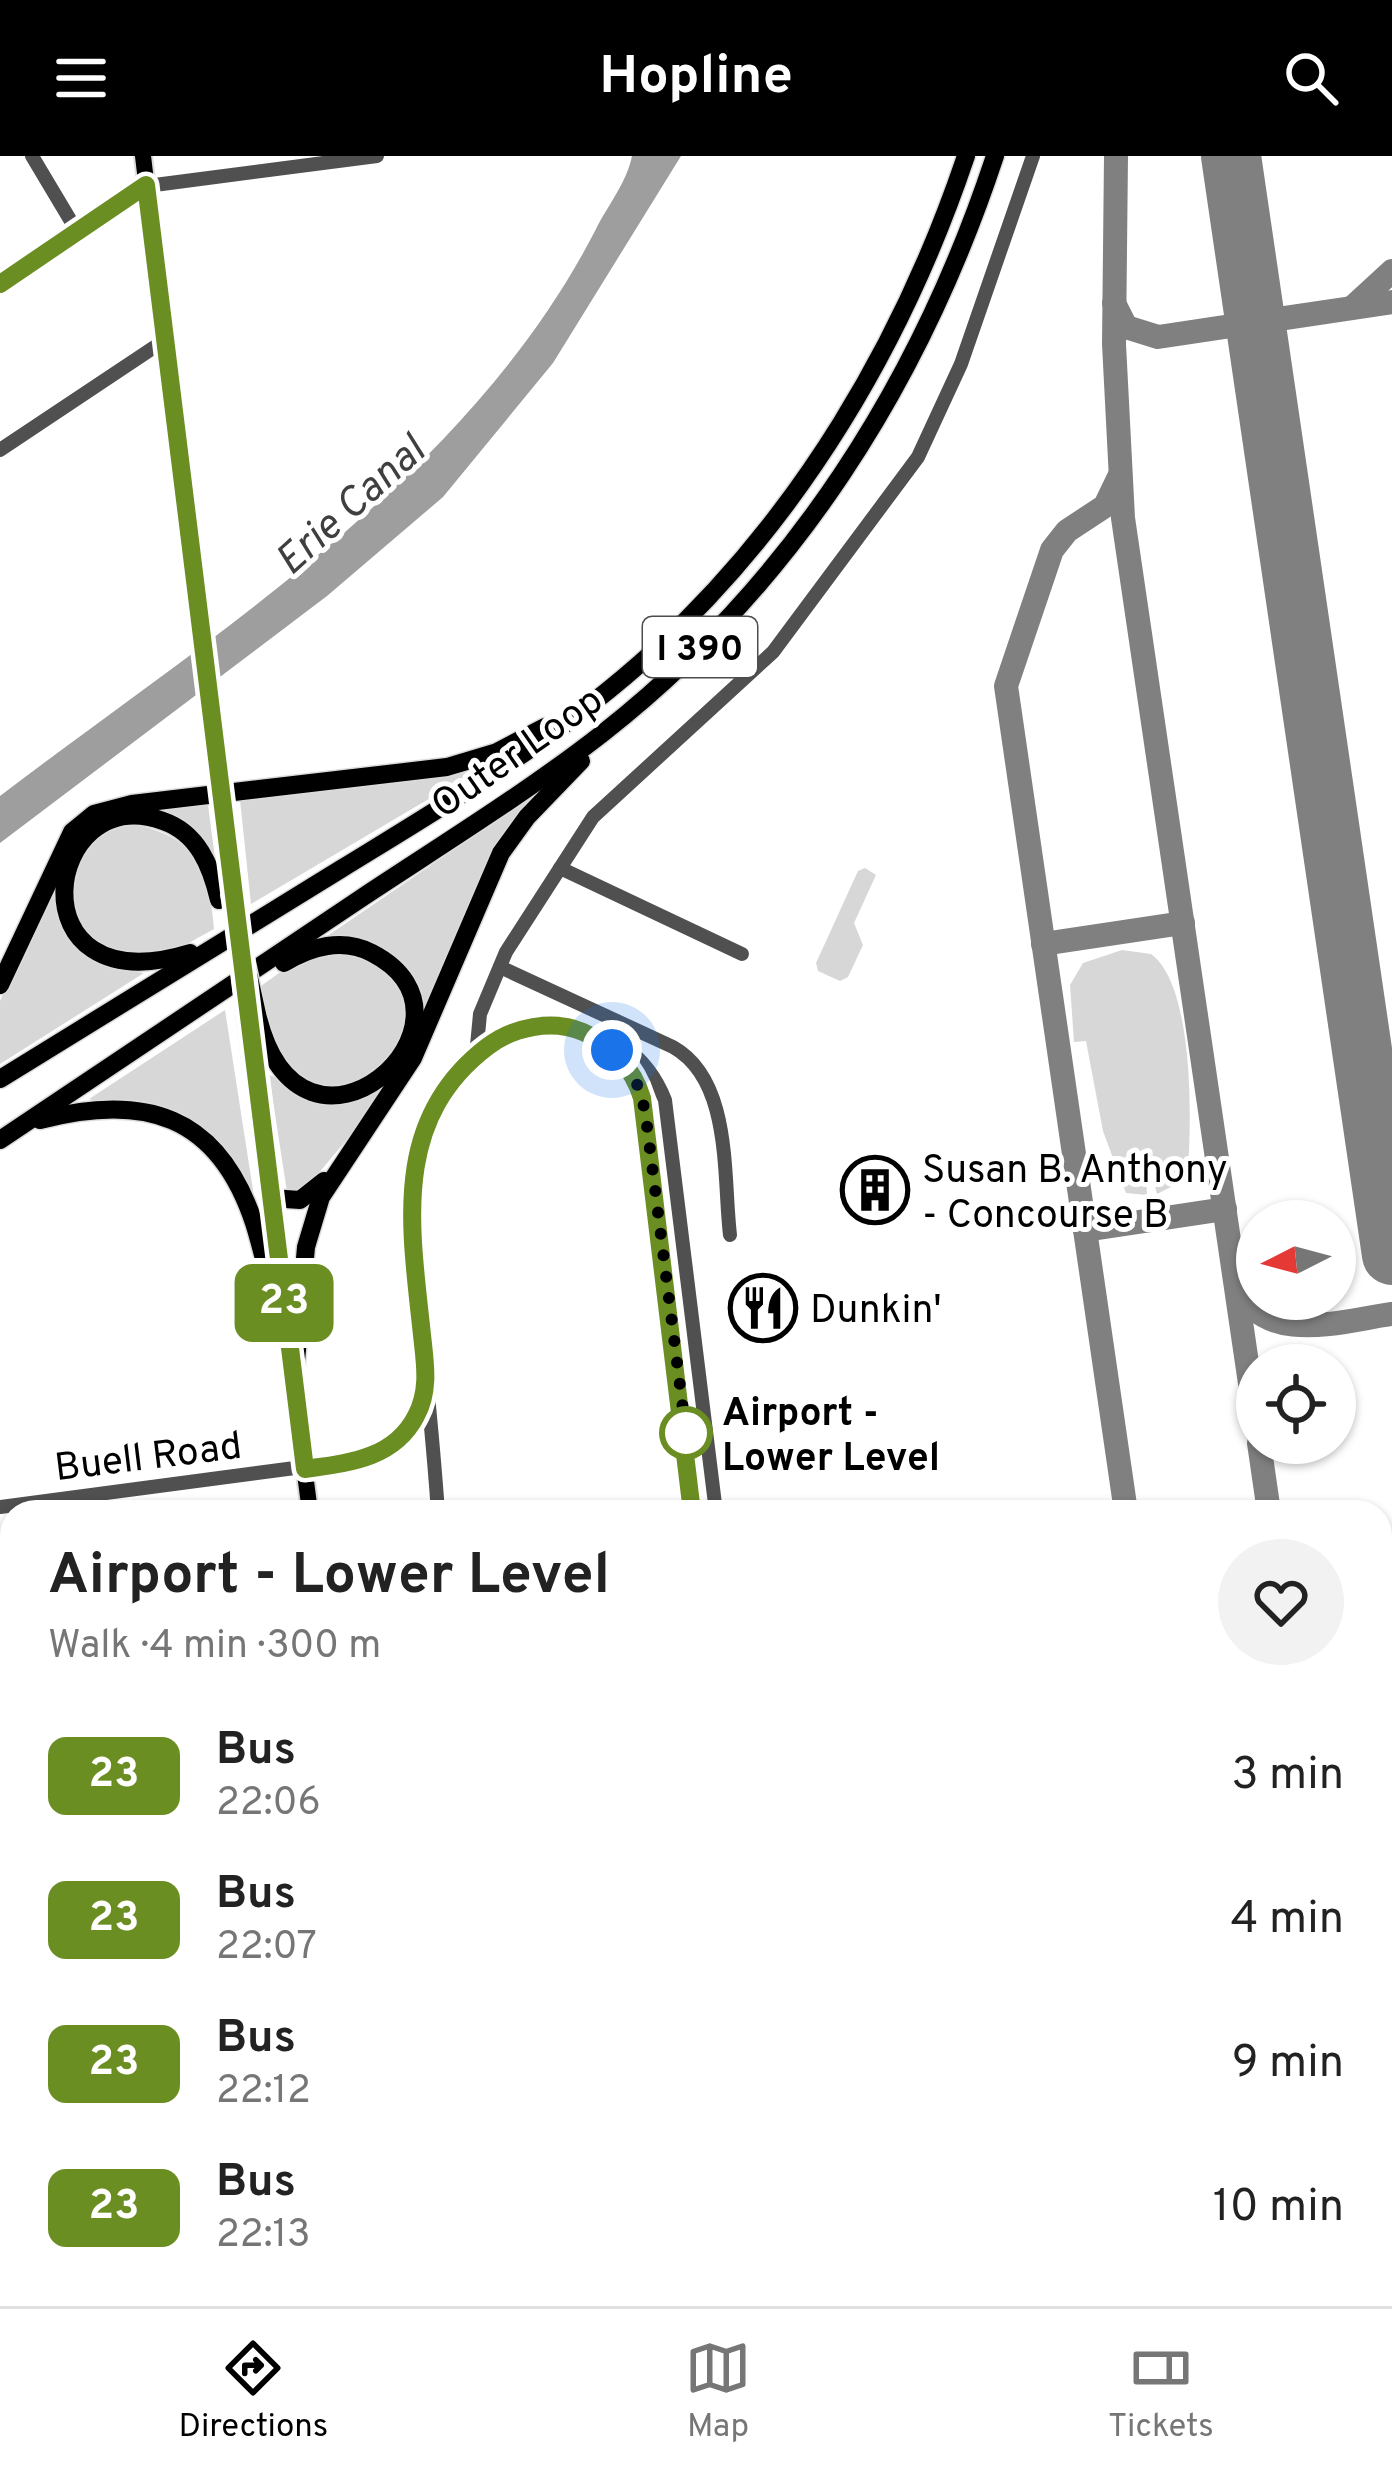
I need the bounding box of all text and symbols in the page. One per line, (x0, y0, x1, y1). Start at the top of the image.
text: Hopline (599, 44, 793, 113)
icon: menu (48, 45, 114, 111)
icon: search (1278, 45, 1344, 111)
water label: Erie Canal (266, 425, 440, 589)
road number: I 390 (643, 617, 757, 677)
street label: Outer Loop (423, 678, 614, 832)
your location (582, 1020, 642, 1080)
place label: Susan B. Anthony - Concourse B (922, 1148, 1228, 1242)
building icon: Susan B. Anthony - Concourse B (840, 1155, 910, 1225)
north arrow (1236, 1200, 1356, 1320)
map controls (1236, 1200, 1356, 1464)
line badge: 23 (230, 1264, 338, 1342)
restaurant icon: Dunkin' (728, 1273, 798, 1343)
text: 23 (259, 1276, 309, 1329)
place label: Dunkin' (810, 1288, 942, 1337)
button: locate (1236, 1344, 1356, 1464)
place label: Airport - Lower Level (722, 1391, 940, 1485)
marker: Airport - Lower Level (661, 1408, 711, 1458)
street label: Buell Road (52, 1424, 245, 1495)
button: heart (1218, 1539, 1344, 1665)
text: Airport - Lower Level (48, 1542, 610, 1614)
text: Walk · 4 min · 300 m (48, 1623, 381, 1672)
text: Bus (216, 1723, 296, 1780)
text: 3 min (1231, 1748, 1344, 1805)
text: 23 (89, 1749, 139, 1802)
text: 22:06 (216, 1780, 321, 1829)
text: Bus (216, 1867, 296, 1924)
text: 4 min (1231, 1892, 1344, 1949)
text: 23 (89, 1893, 139, 1946)
text: 22:07 (216, 1924, 317, 1973)
text: Bus (216, 2011, 296, 2068)
text: 9 min (1232, 2036, 1344, 2093)
text: 23 (89, 2037, 139, 2090)
text: 22:12 (216, 2068, 311, 2117)
text: Bus (216, 2155, 296, 2212)
text: 10 min (1213, 2180, 1344, 2237)
text: 23 (89, 2181, 139, 2234)
text: 22:13 (216, 2212, 311, 2261)
tab: Directions (178, 2335, 328, 2449)
tab: Map (685, 2335, 751, 2449)
tab: Tickets (1108, 2335, 1214, 2449)

